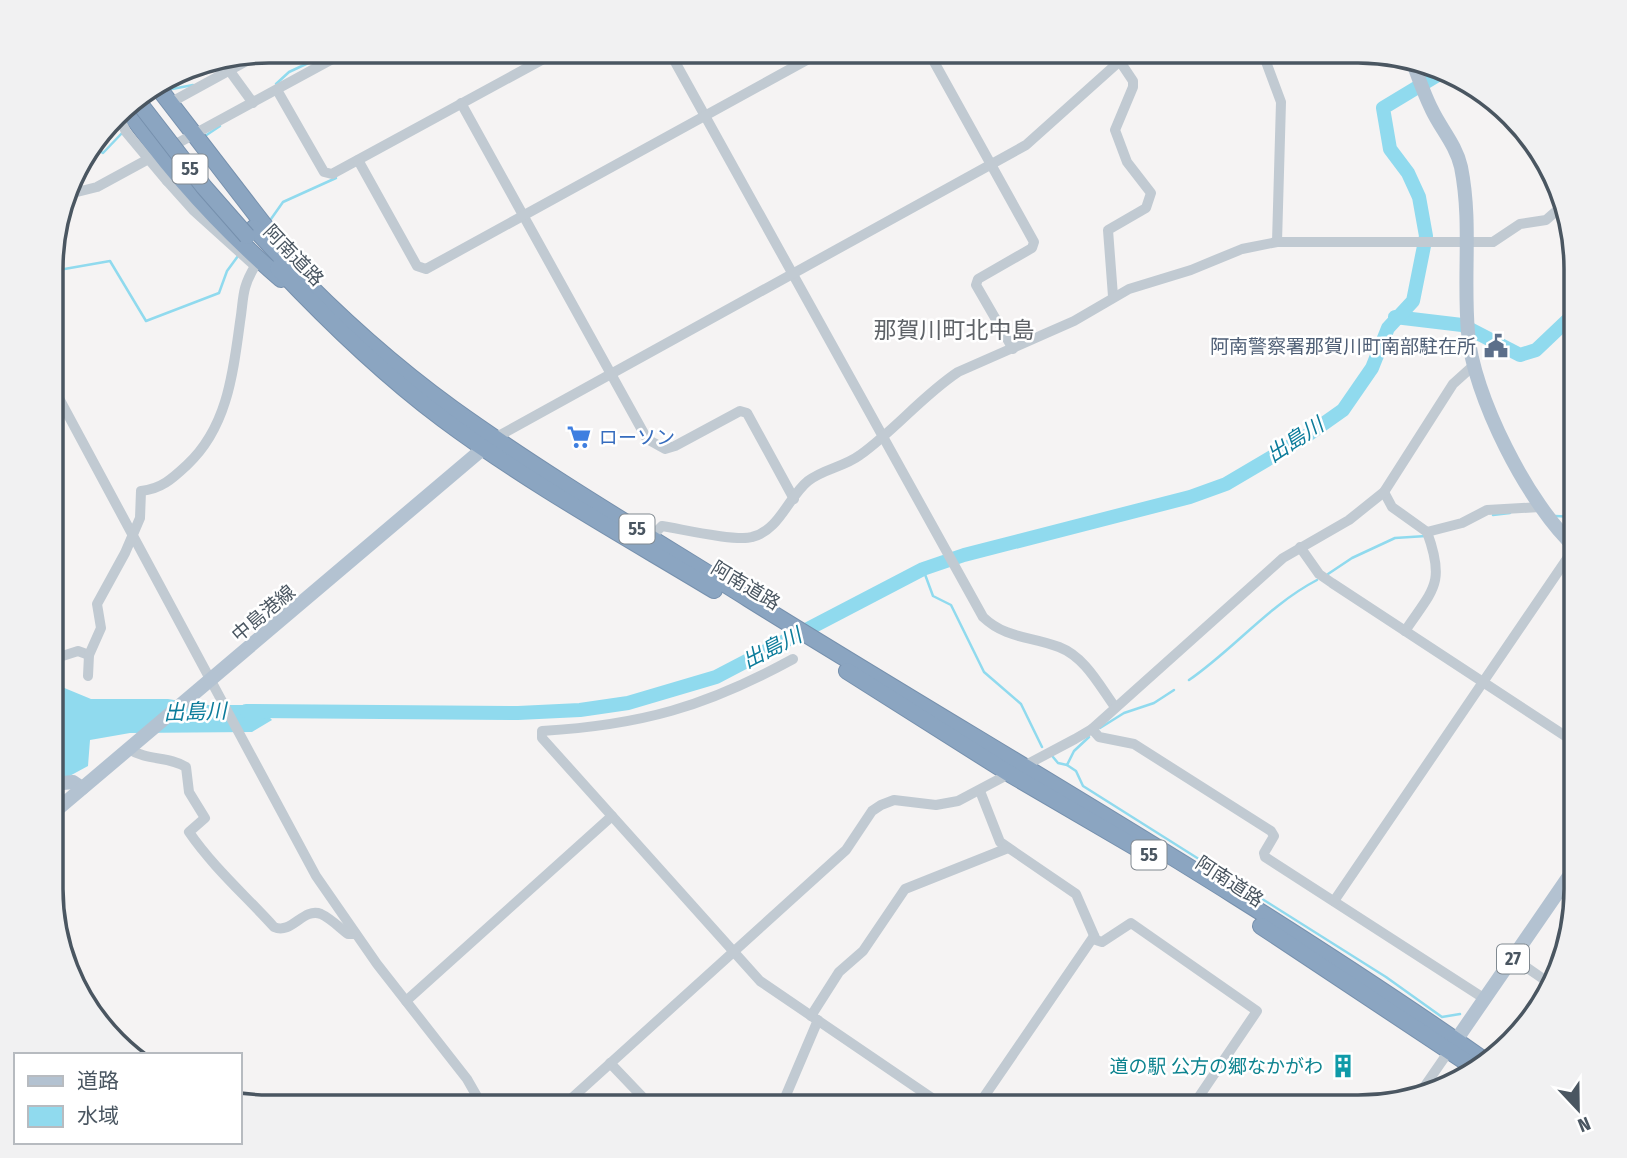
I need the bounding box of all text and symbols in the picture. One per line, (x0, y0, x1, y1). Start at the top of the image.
road number: 55 (172, 154, 208, 184)
street label: 阿南道路 (259, 220, 328, 291)
district label: 那賀川町北中島 (874, 316, 1035, 344)
public building icon: 阿南警察署那賀川町南部駐在所 (1482, 332, 1510, 360)
place label: 阿南警察署那賀川町南部駐在所 (1210, 335, 1476, 358)
water label: 出島川 (1262, 411, 1330, 468)
supermarket icon: ローソン (565, 423, 593, 451)
place label: ローソン (599, 426, 675, 449)
road number: 55 (620, 514, 654, 544)
street label: 阿南道路 (707, 556, 784, 615)
street label: 中島港線 (227, 580, 300, 647)
water label: 出島川 (738, 621, 808, 674)
water label: 出島川 (163, 698, 229, 726)
road number: 55 (1132, 840, 1166, 870)
street label: 阿南道路 (1192, 851, 1268, 912)
road number: 27 (1497, 944, 1529, 974)
building icon: 道の駅 公方の郷なかがわ (1329, 1052, 1357, 1080)
legend (14, 1053, 242, 1144)
place label: 道の駅 公方の郷なかがわ (1110, 1055, 1323, 1078)
text: 道路 (77, 1068, 119, 1094)
north arrow (1543, 1074, 1613, 1144)
text: 水域 (77, 1103, 119, 1129)
text: N (1575, 1112, 1594, 1137)

